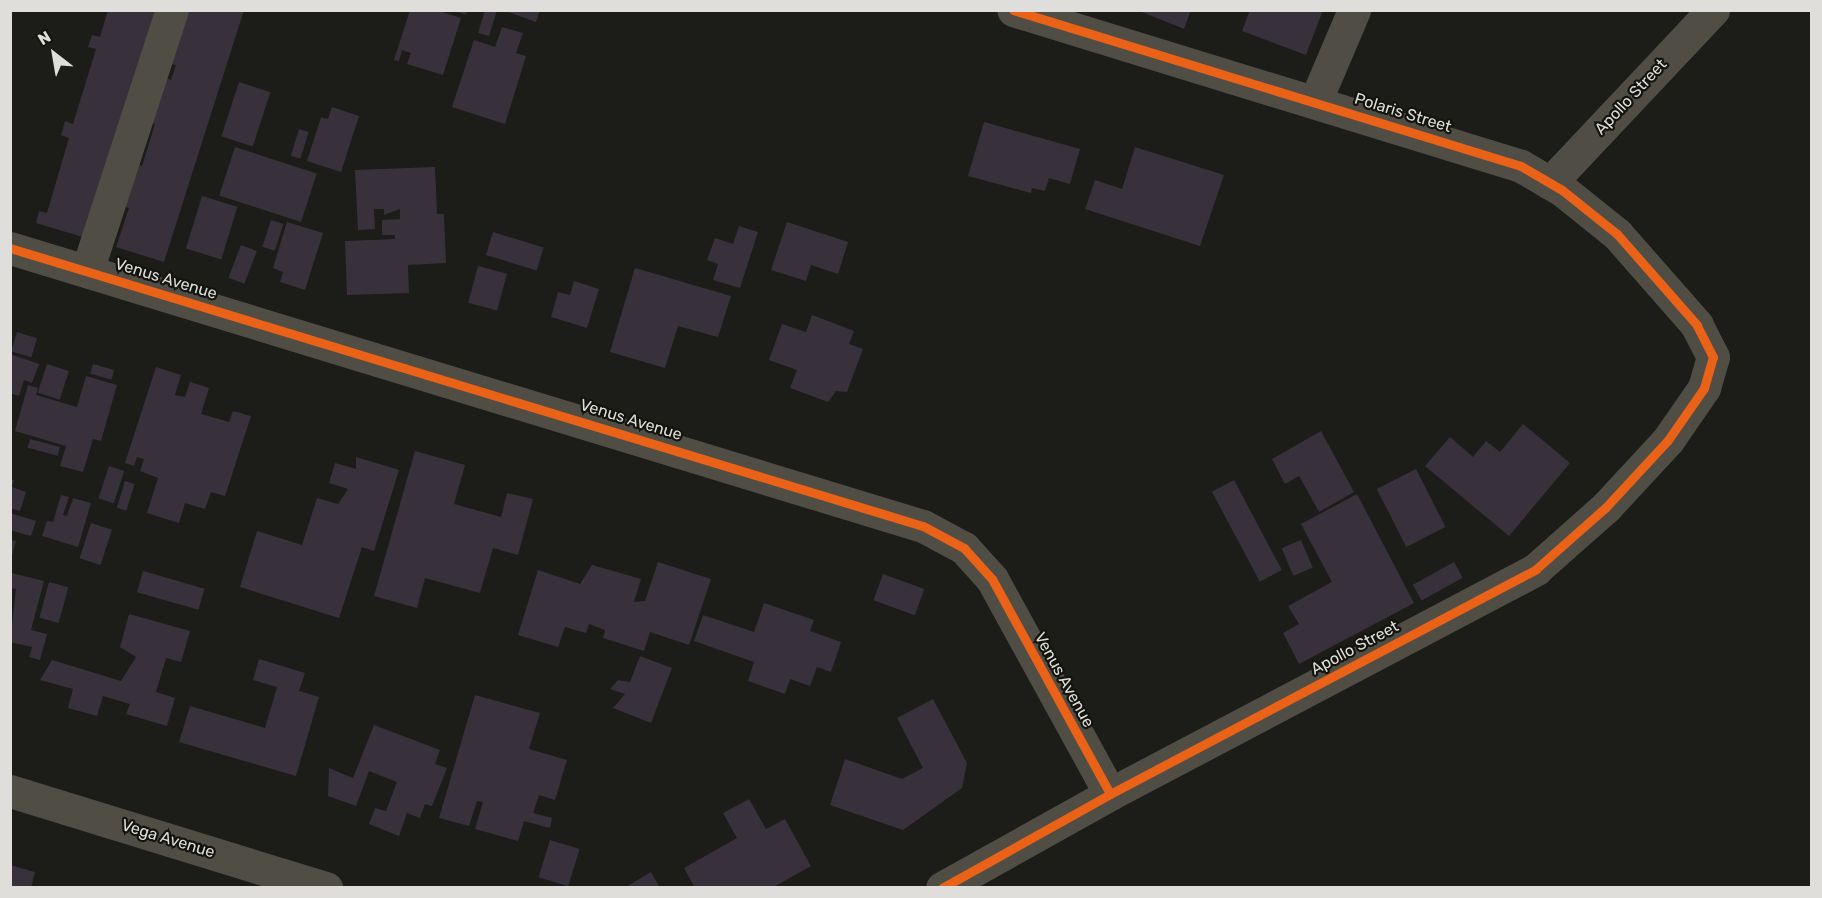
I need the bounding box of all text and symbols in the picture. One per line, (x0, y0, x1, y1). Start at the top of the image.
north arrow (24, 24, 84, 84)
text: N (35, 27, 54, 49)
street label: Apollo Street (1591, 55, 1671, 139)
street label: Polaris Street (1352, 89, 1454, 137)
street label: Venus Avenue (112, 254, 220, 304)
street label: Venus Avenue (577, 395, 685, 445)
street label: Apollo Street (1308, 617, 1402, 679)
street label: Venus Avenue (1030, 629, 1098, 731)
street label: Vega Avenue (119, 816, 217, 862)

